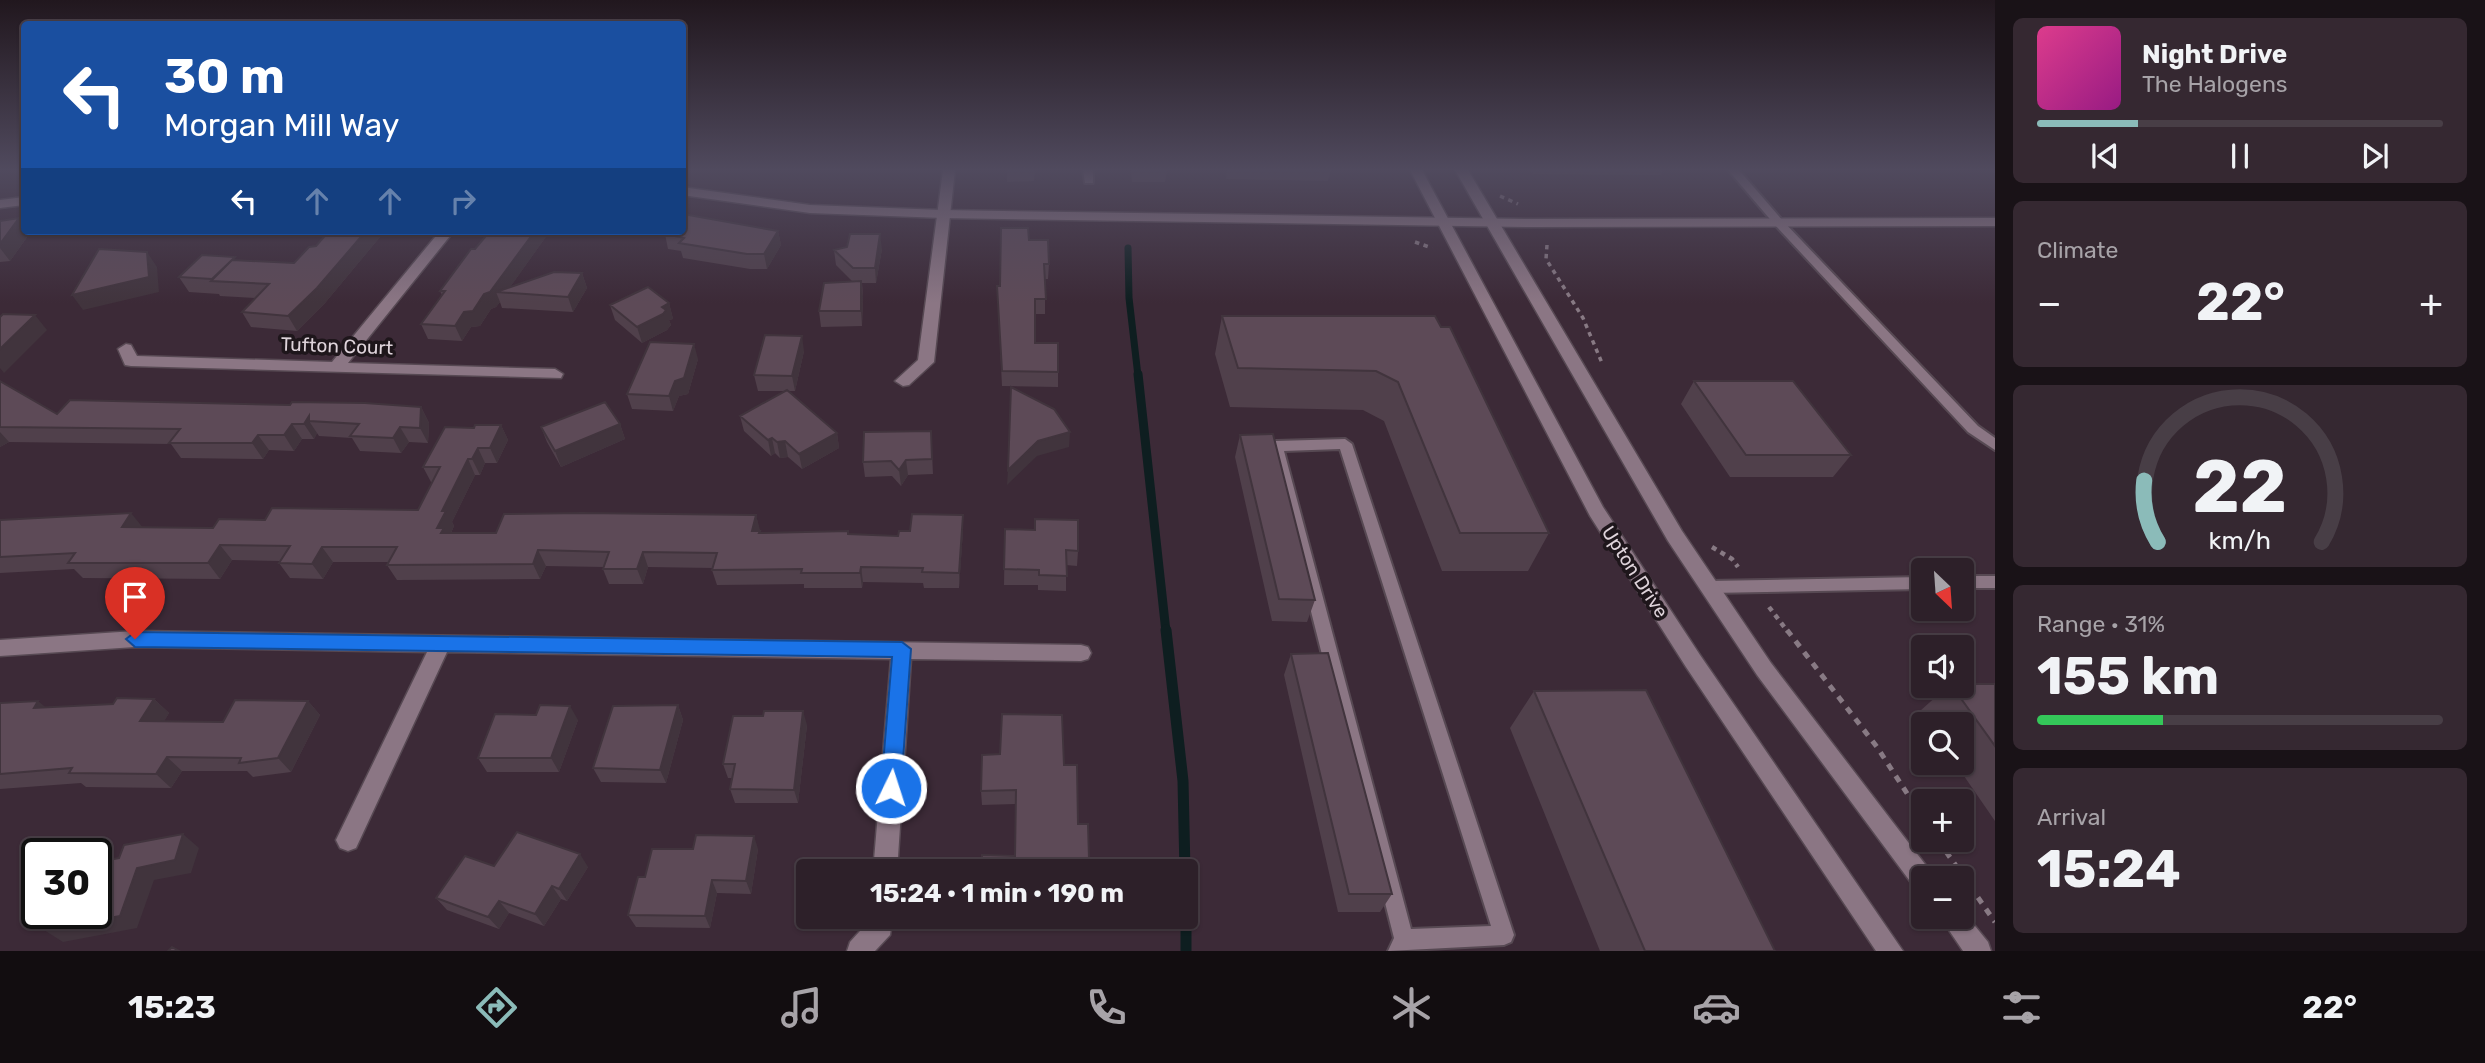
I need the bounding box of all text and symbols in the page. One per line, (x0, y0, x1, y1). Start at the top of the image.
text: Night Drive (2142, 39, 2287, 70)
text: 30 m (164, 47, 285, 105)
icon: left (49, 49, 140, 140)
text: The Halogens (2142, 70, 2288, 98)
text: Morgan Mill Way (164, 106, 400, 144)
icon: previous (2086, 137, 2124, 175)
icon: pause (2221, 137, 2259, 175)
icon: next (2356, 137, 2394, 175)
icon: left (225, 182, 263, 220)
icon: ahead (298, 182, 336, 220)
icon: ahead (371, 182, 409, 220)
icon: right (444, 182, 482, 220)
text: Climate (2037, 236, 2118, 264)
text: 22° (2196, 271, 2285, 333)
text: − (2037, 280, 2062, 326)
text: + (2419, 280, 2443, 326)
street label: Tufton Court (280, 333, 394, 359)
text: 22 (2193, 444, 2287, 530)
street label: Upton Drive (1597, 522, 1673, 622)
text: km/h (2209, 525, 2271, 554)
north arrow (1911, 558, 1974, 621)
map controls (1911, 558, 1974, 929)
pin (105, 567, 165, 639)
icon: arrive (116, 578, 154, 616)
text: Range · 31% (2037, 610, 2165, 638)
button: sound (1911, 635, 1974, 698)
text: 155 km (2037, 645, 2219, 707)
button: search (1911, 712, 1974, 775)
position arrow (854, 751, 928, 825)
button: + (1911, 789, 1974, 852)
text: Arrival (2037, 803, 2106, 831)
speed limit sign: 30 (21, 838, 112, 929)
text: 15:24 (2037, 838, 2181, 900)
button: − (1911, 866, 1974, 929)
text: 15:24 · 1 min · 190 m (870, 878, 1124, 909)
icon: directions (472, 983, 521, 1032)
icon: music (777, 983, 826, 1032)
icon: phone (1082, 983, 1131, 1032)
icon: climate (1387, 983, 1436, 1032)
icon: car (1692, 983, 1741, 1032)
icon: filters (1997, 983, 2046, 1032)
text: 15:23 (128, 988, 216, 1026)
text: 22° (2302, 988, 2357, 1026)

